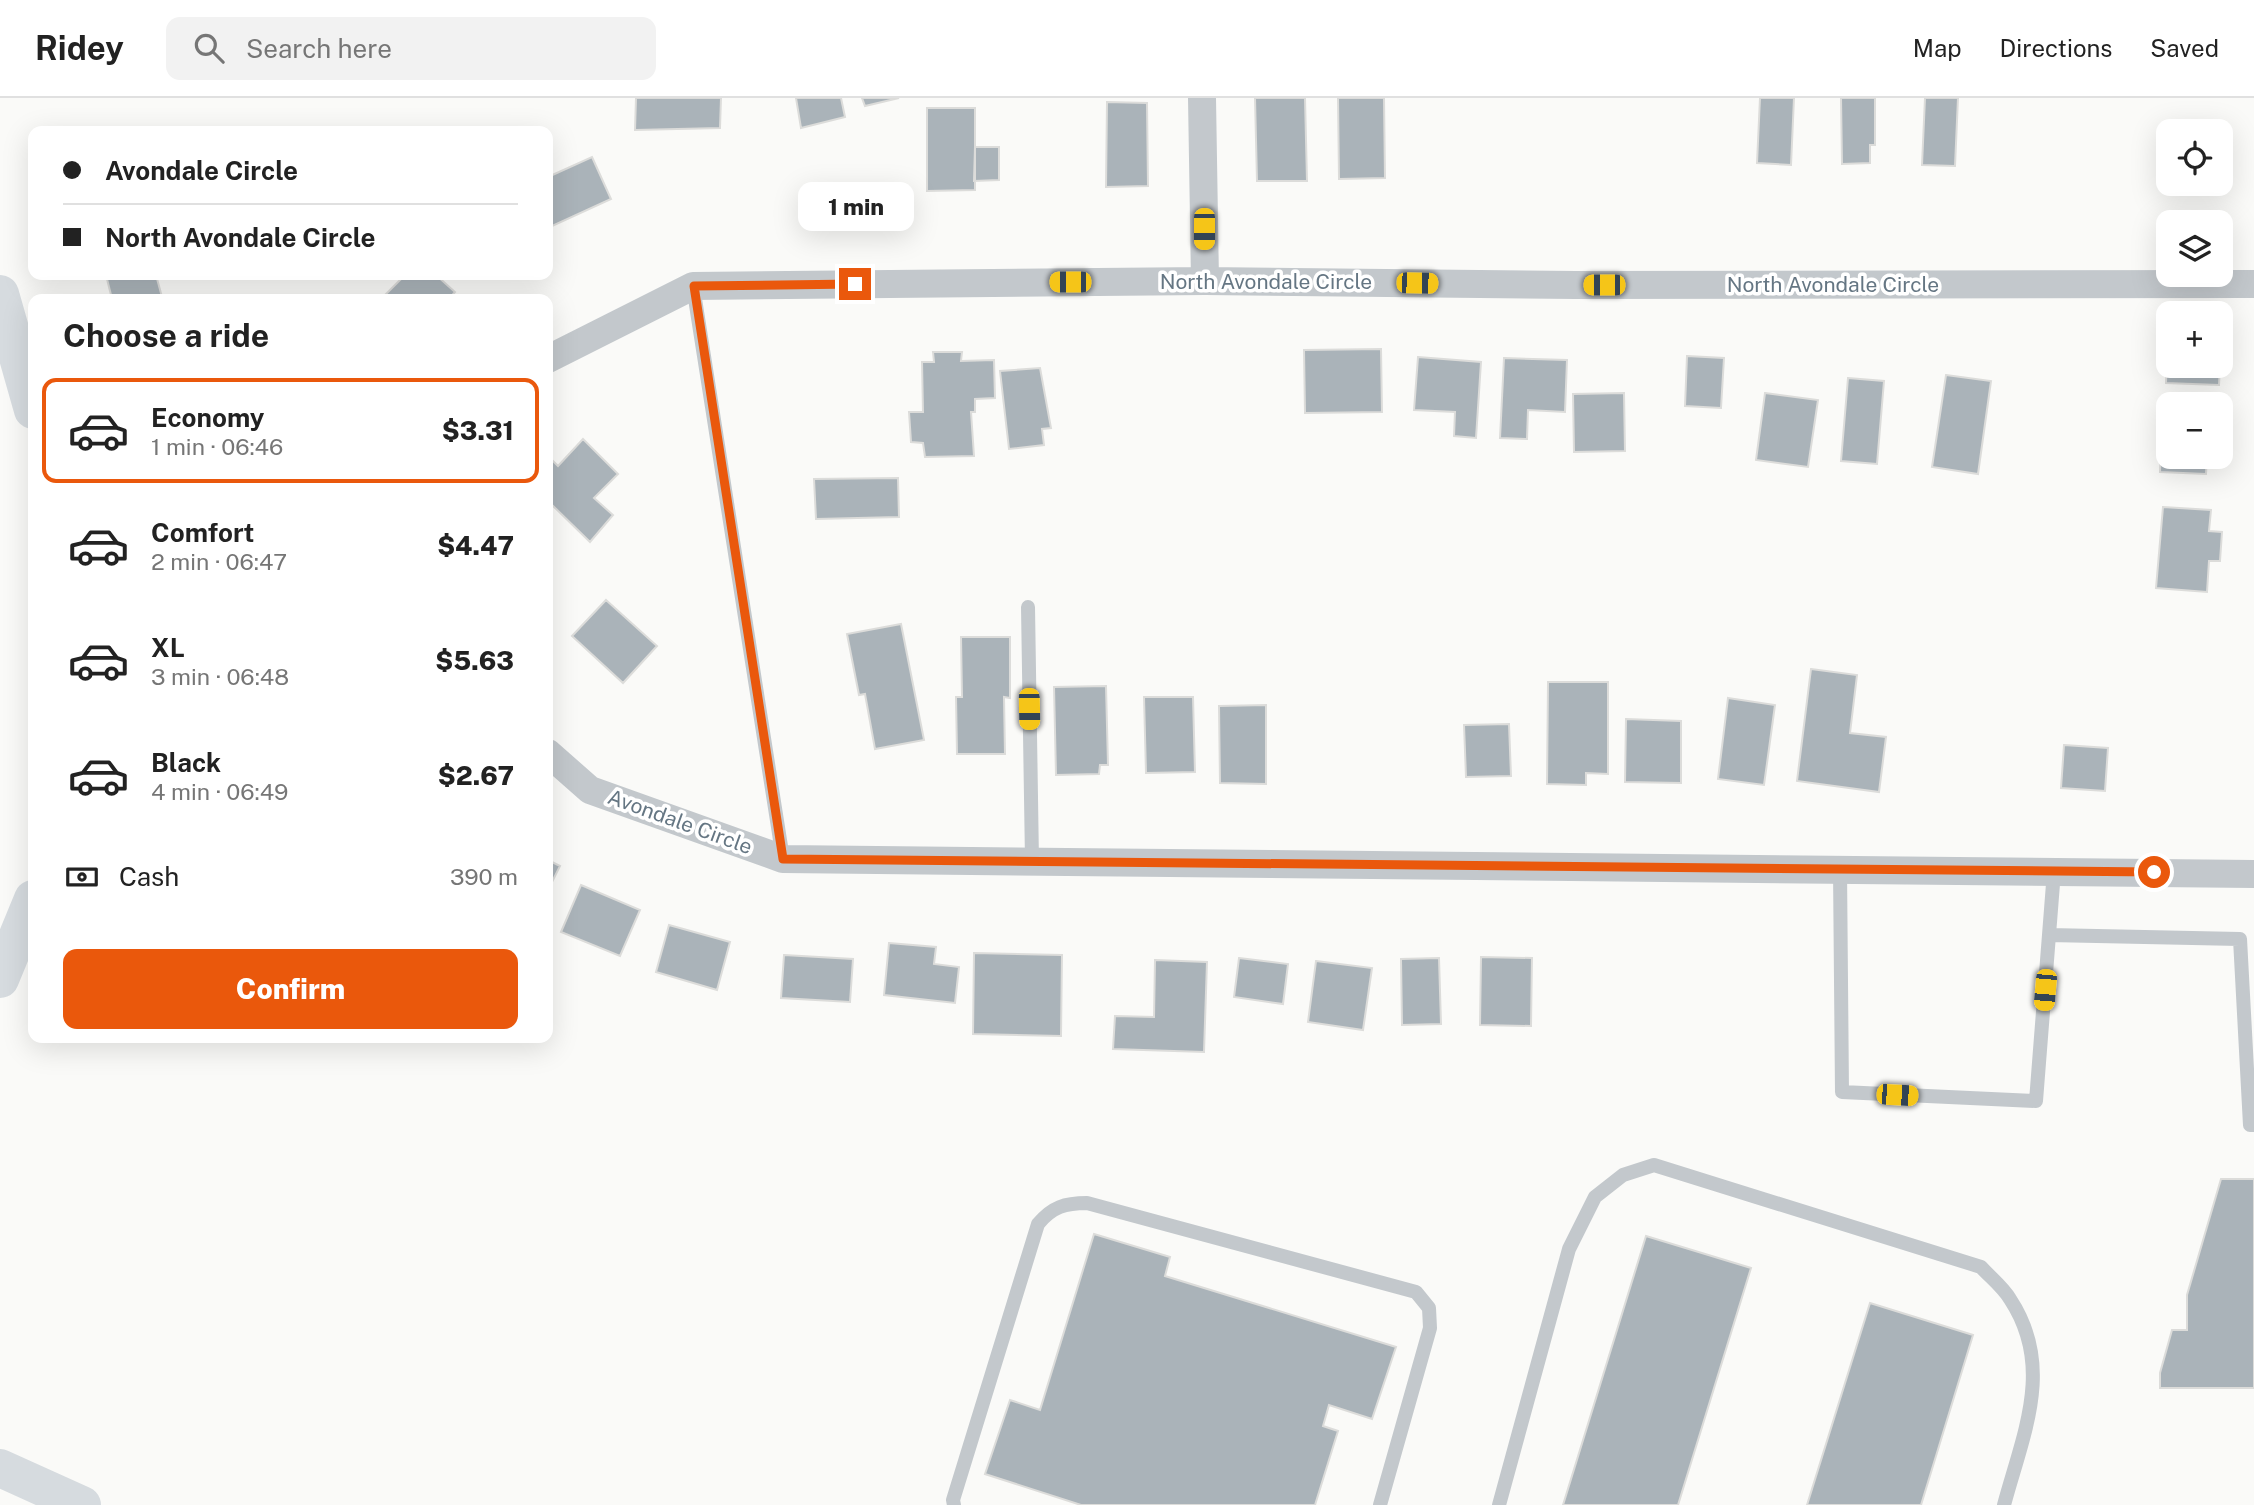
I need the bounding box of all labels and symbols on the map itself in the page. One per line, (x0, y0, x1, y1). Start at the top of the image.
callout: 1 min (797, 183, 913, 232)
car (1194, 208, 1215, 250)
route end (839, 268, 871, 300)
street label: North Avondale Circle (1160, 269, 1372, 294)
car (1050, 272, 1092, 293)
car (1396, 272, 1439, 294)
street label: North Avondale Circle (1727, 272, 1939, 297)
car (1584, 275, 1626, 296)
car (1019, 688, 1040, 730)
street label: Avondale Circle (605, 784, 756, 859)
route start (2138, 856, 2170, 888)
car (2033, 968, 2058, 1012)
car (1876, 1083, 1919, 1107)

